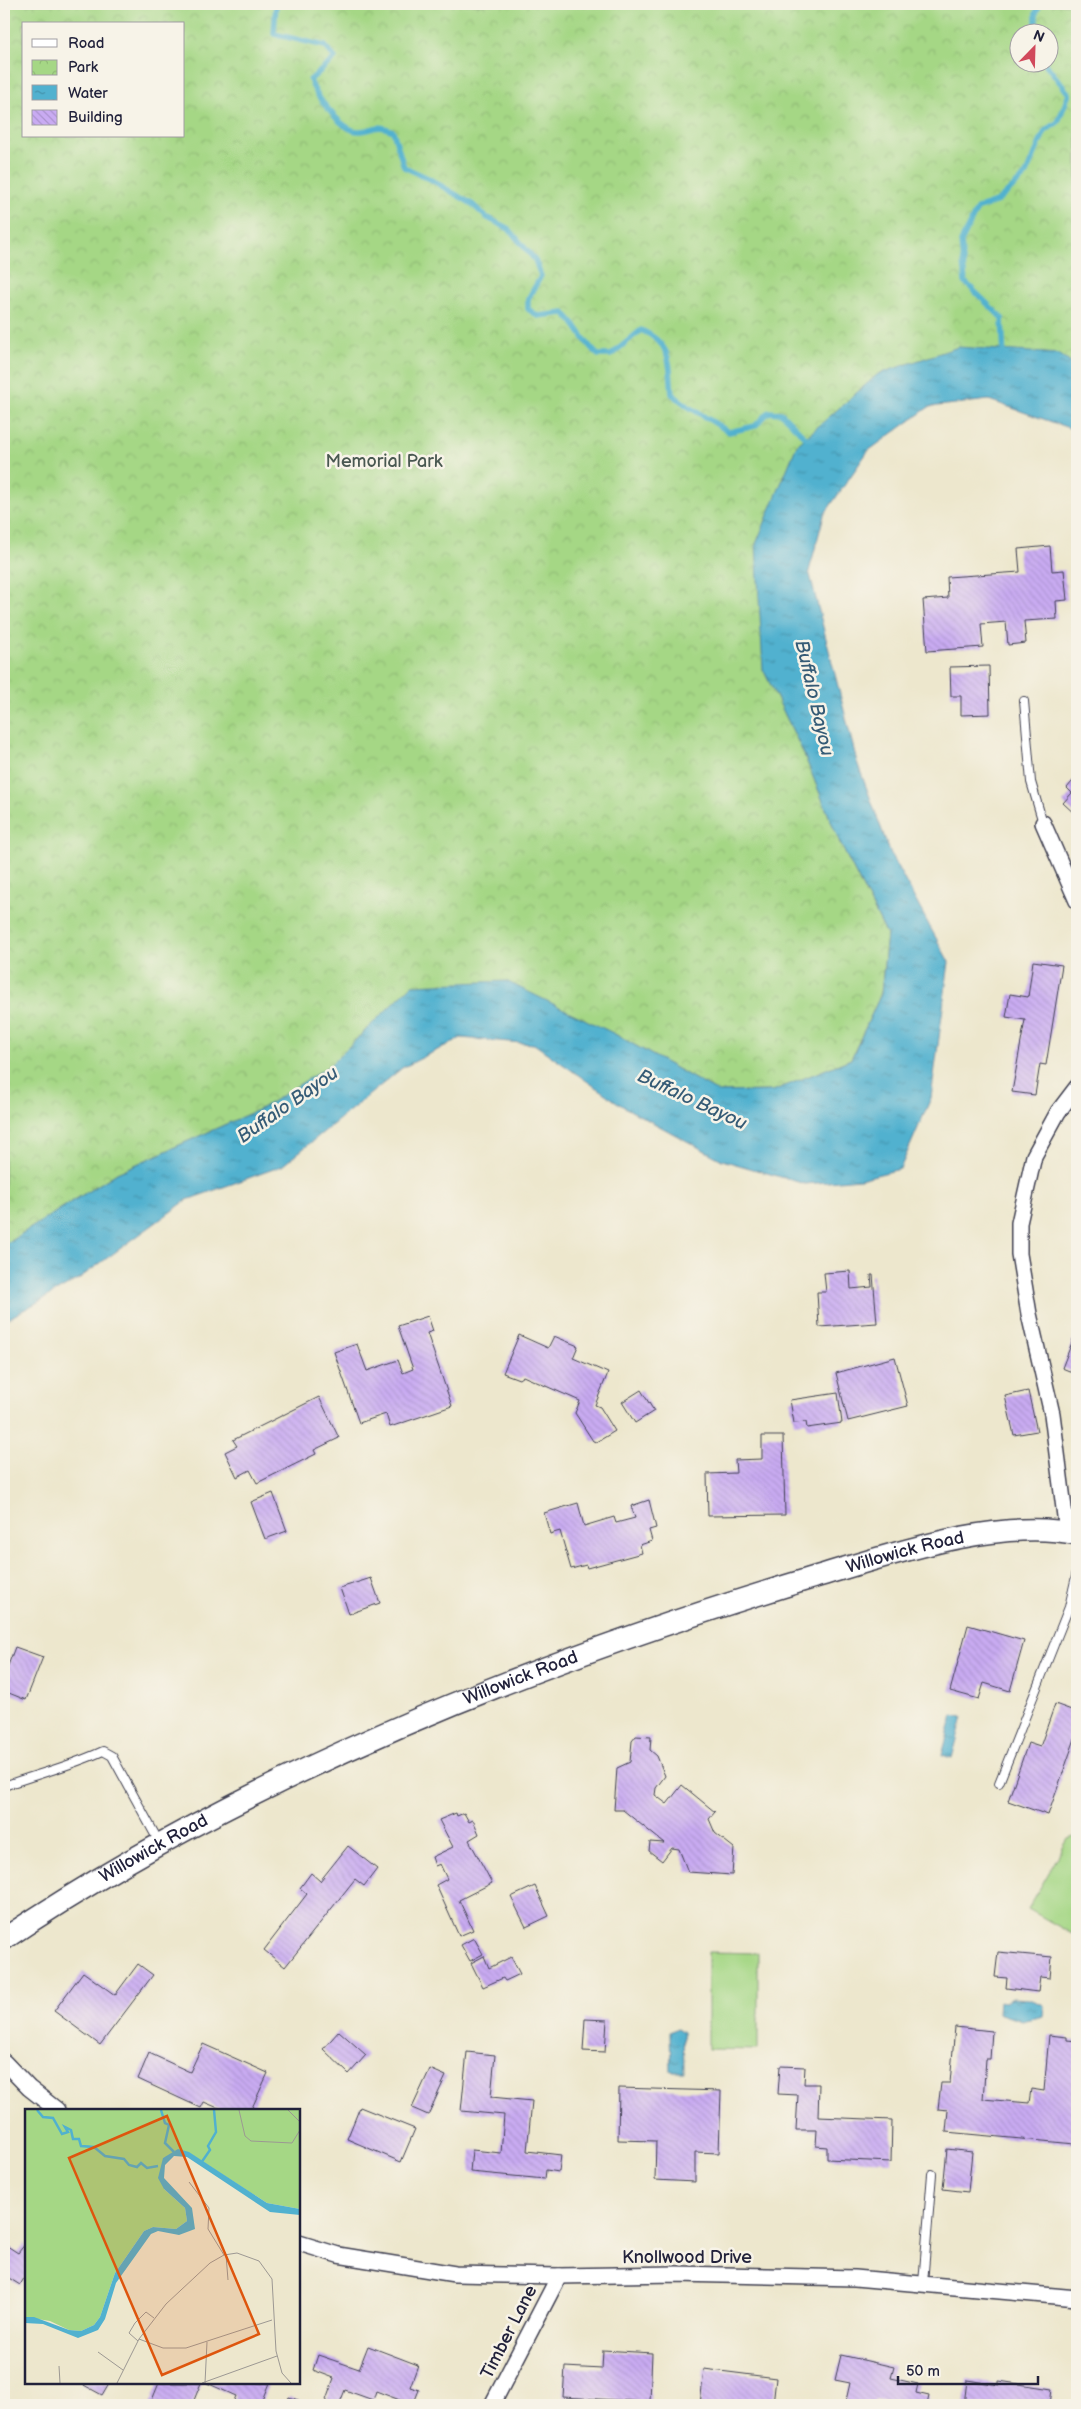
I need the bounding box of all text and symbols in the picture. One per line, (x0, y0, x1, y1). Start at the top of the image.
legend (22, 22, 185, 138)
north arrow (1008, 22, 1058, 72)
text: N (1031, 27, 1047, 46)
text: Road (68, 34, 104, 53)
text: Park (68, 58, 99, 77)
text: Water (68, 84, 108, 103)
text: Building (68, 108, 123, 127)
park label: Memorial Park (325, 451, 443, 472)
water label: Buffalo Bayou (790, 638, 839, 759)
water label: Buffalo Bayou (233, 1061, 343, 1148)
water label: Buffalo Bayou (634, 1065, 751, 1136)
street label: Willowick Road (843, 1527, 966, 1577)
street label: Willowick Road (460, 1646, 580, 1709)
street label: Willowick Road (95, 1809, 211, 1887)
inset map (25, 2109, 300, 2384)
street label: Knollwood Drive (622, 2247, 752, 2268)
street label: Timber Lane (476, 2281, 542, 2382)
scale bar (898, 2354, 1038, 2386)
text: 50 m (906, 2362, 940, 2381)

